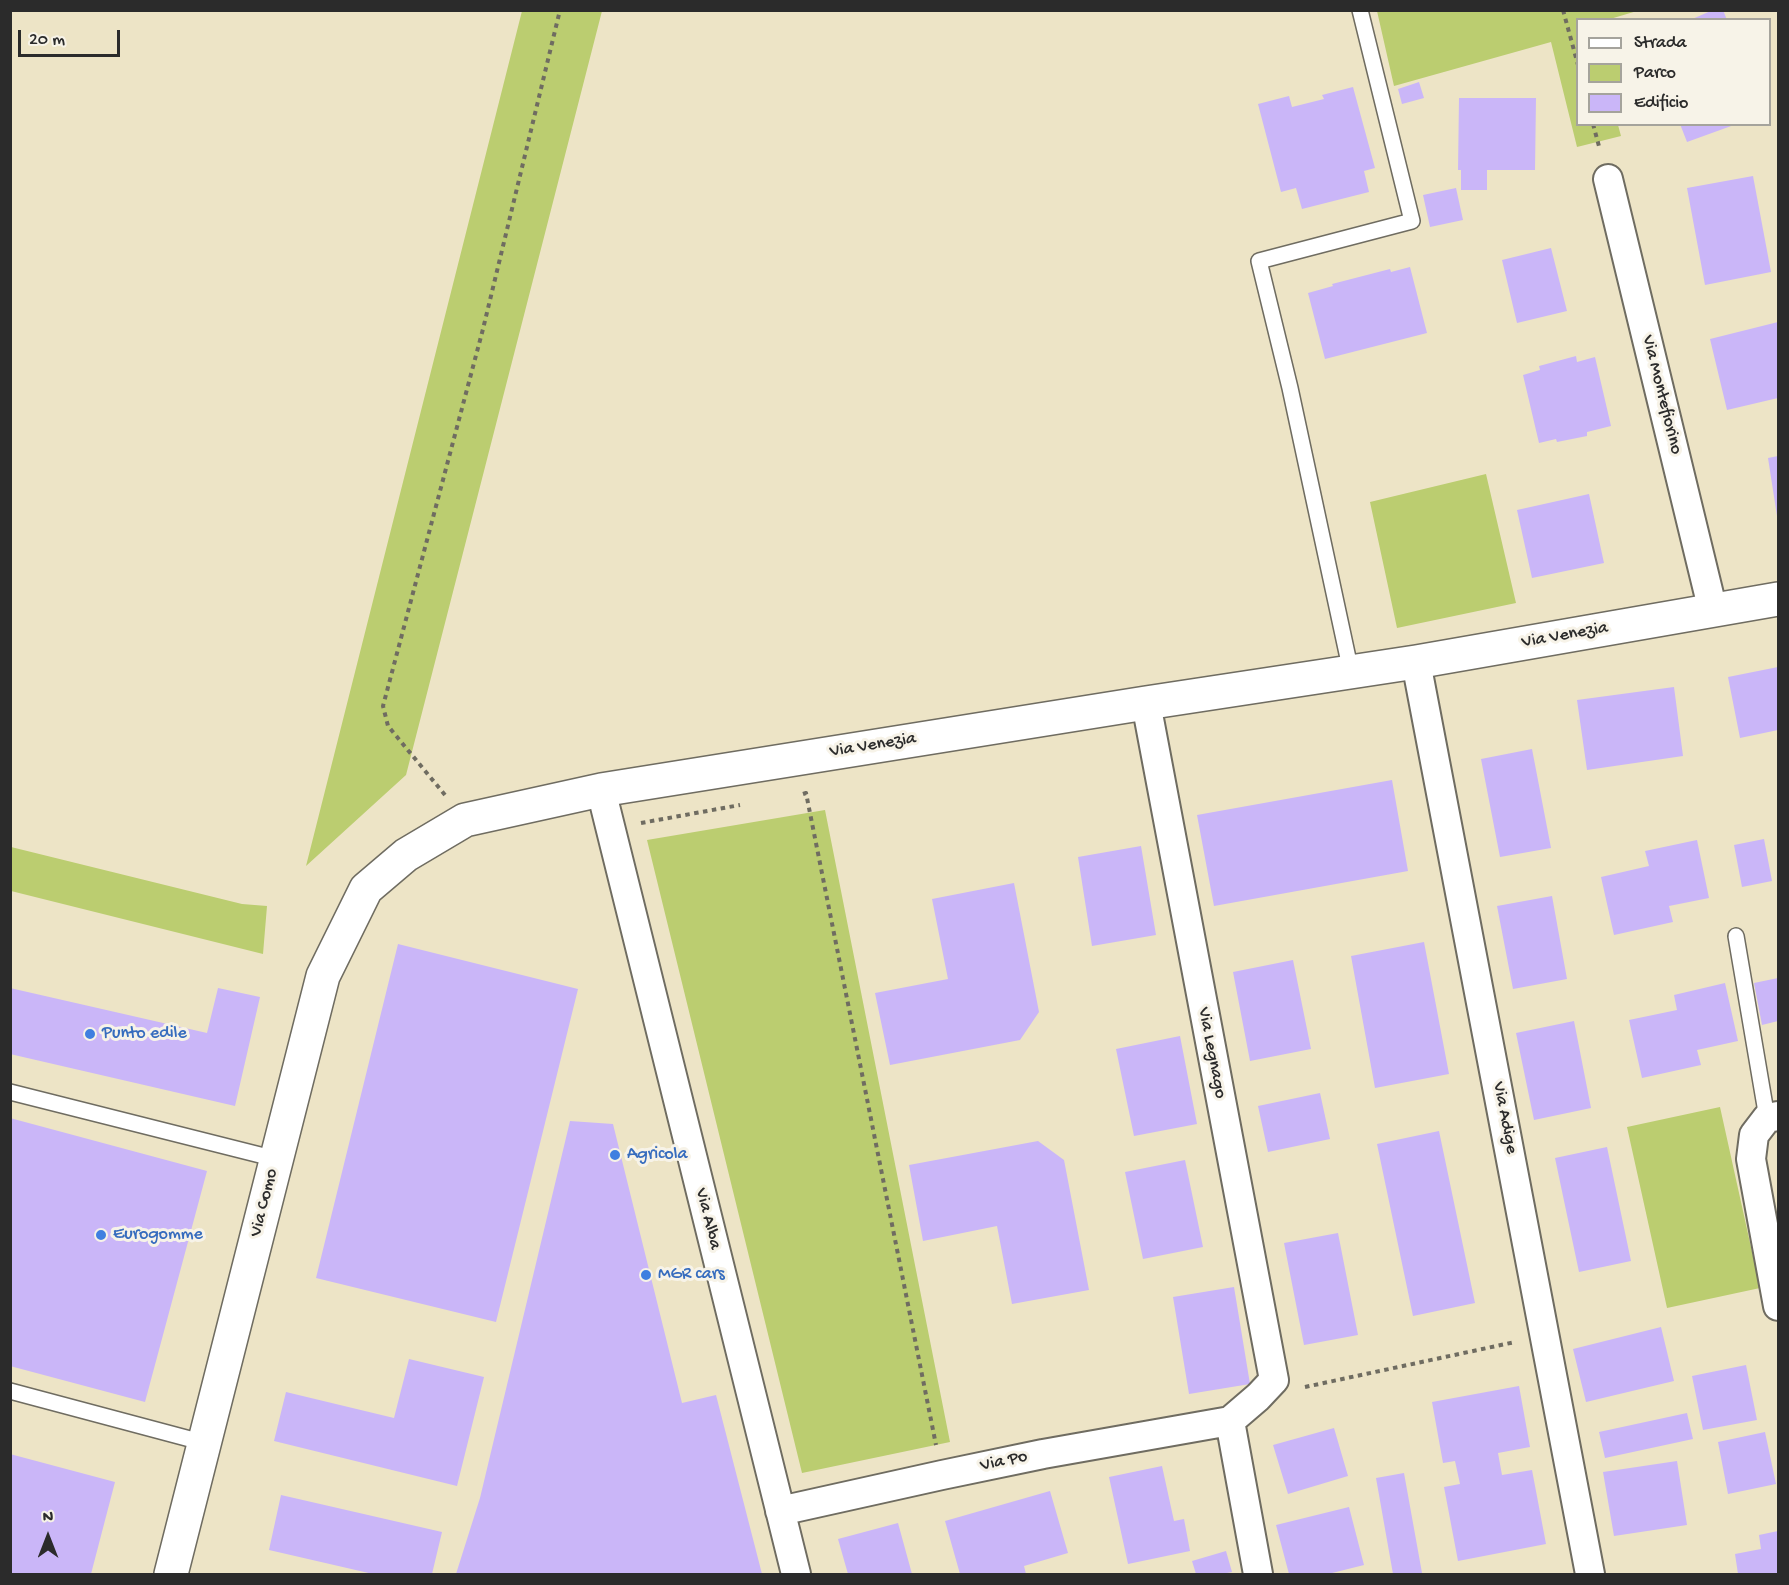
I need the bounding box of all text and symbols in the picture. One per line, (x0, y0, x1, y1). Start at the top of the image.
scale bar (21, 18, 123, 56)
legend (1576, 18, 1771, 126)
text: 20 m (29, 30, 65, 51)
text: Strada (1634, 33, 1687, 54)
text: Parco (1634, 63, 1676, 84)
text: Edificio (1634, 93, 1688, 114)
street label: Via Montefiorino (1636, 333, 1686, 457)
street label: Via Venezia (1520, 618, 1610, 654)
street label: Via Venezia (828, 729, 918, 763)
street label: Via Legnago (1192, 1006, 1230, 1100)
place label: Punto edile (102, 1023, 187, 1045)
marker: Punto edile (83, 1027, 97, 1041)
street label: Via Adige (1486, 1080, 1522, 1156)
place label: Agricola (627, 1144, 688, 1166)
marker: Agricola (608, 1148, 622, 1162)
street label: Via Como (246, 1167, 284, 1239)
street label: Via Alba (689, 1186, 725, 1252)
place label: Eurogomme (113, 1224, 203, 1246)
marker: Eurogomme (94, 1228, 108, 1242)
place label: MGR cars (658, 1264, 725, 1286)
marker: MGR cars (639, 1268, 653, 1282)
street label: Via Po (979, 1447, 1029, 1477)
north arrow (18, 1507, 78, 1567)
text: N (43, 1509, 53, 1528)

